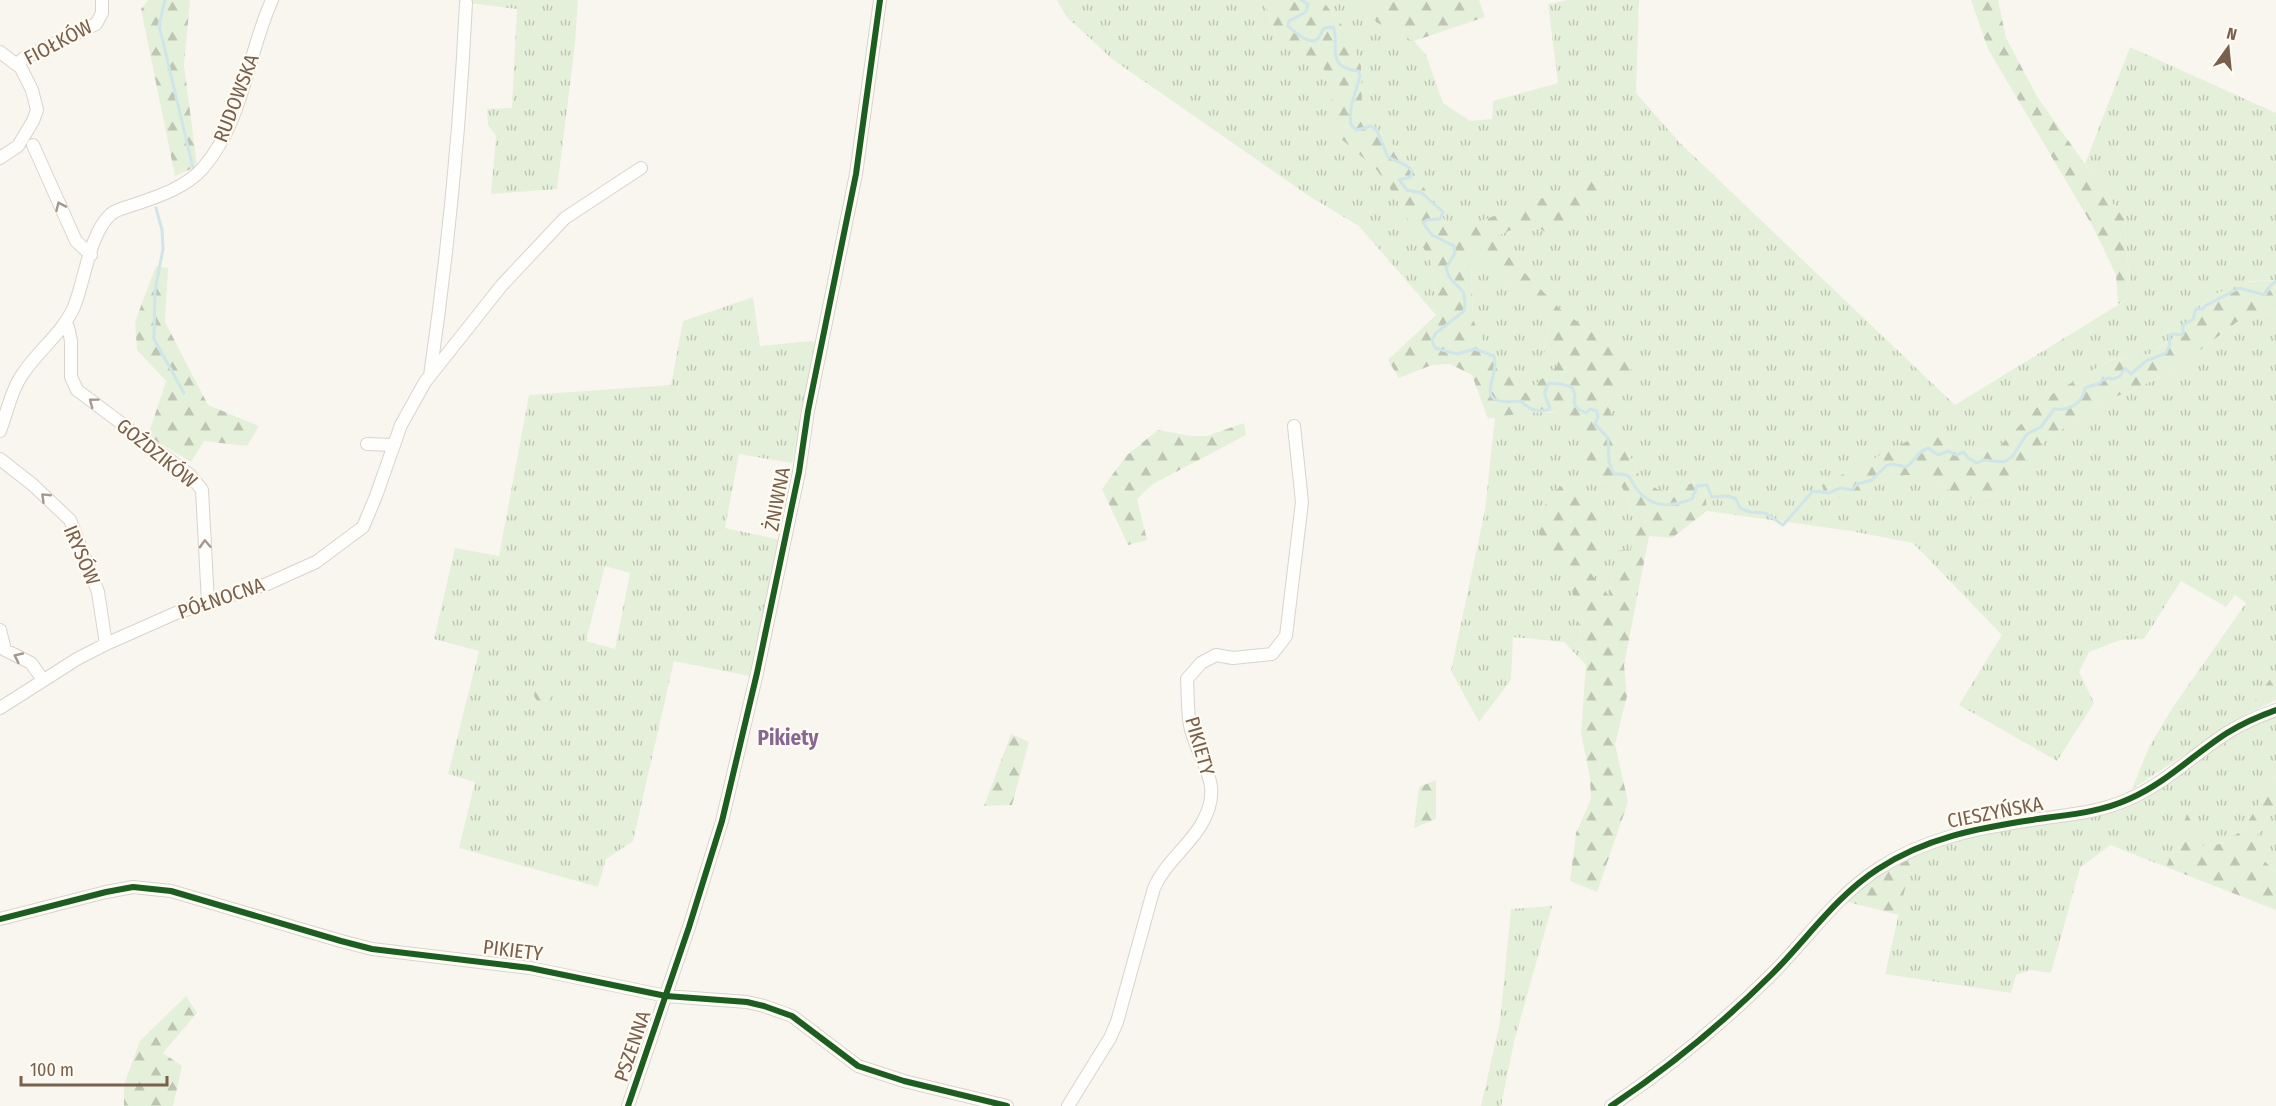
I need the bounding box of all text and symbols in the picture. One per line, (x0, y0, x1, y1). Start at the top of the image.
street label: FIOŁKÓW (20, 14, 96, 70)
north arrow (2198, 18, 2258, 78)
text: N (2225, 24, 2239, 44)
street label: RUDOWSKA (208, 50, 264, 145)
one-way arrow (56, 202, 68, 213)
one-way arrow (88, 398, 99, 409)
street label: GOŹDZIKÓW (112, 413, 202, 493)
street label: ŻNIWNA (759, 465, 795, 533)
one-way arrow (41, 493, 52, 504)
street label: IRYSÓW (59, 521, 105, 589)
one-way arrow (198, 540, 211, 549)
street label: PÓŁNOCNA (175, 572, 268, 624)
one-way arrow (14, 652, 25, 664)
street label: PIKIETY (1180, 714, 1220, 778)
district label: Pikiety (758, 725, 819, 751)
street label: CIESZYŃSKA (1945, 791, 2045, 833)
street label: PIKIETY (482, 934, 544, 966)
street label: PSZENNA (609, 1007, 655, 1085)
scale bar (21, 1049, 166, 1087)
text: 100 m (30, 1059, 74, 1081)

